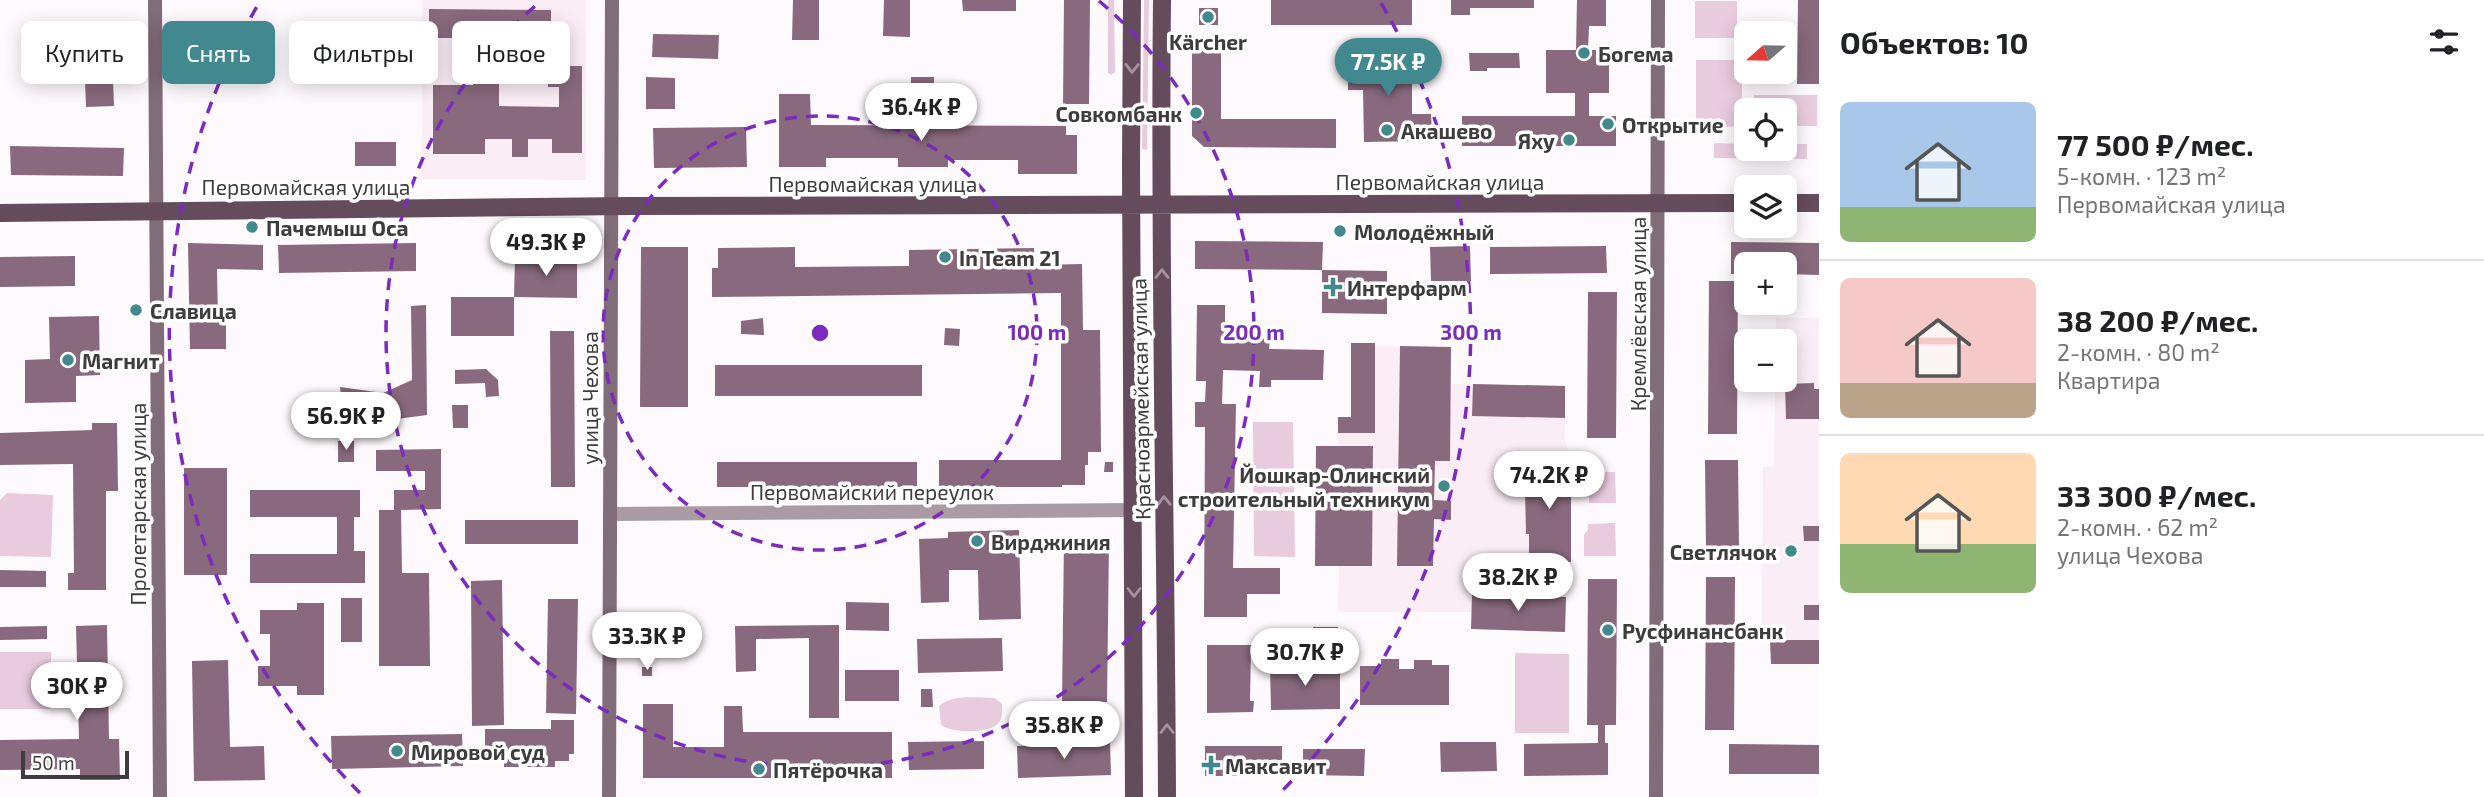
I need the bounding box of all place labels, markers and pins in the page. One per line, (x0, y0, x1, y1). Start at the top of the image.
marker: Kärcher (1200, 9, 1216, 25)
place label: Kärcher (1169, 29, 1247, 54)
pin: 77.5K ₽ (1323, 38, 1453, 98)
place label: Богема (1598, 41, 1674, 66)
marker: Богема (1576, 45, 1592, 61)
pin: 36.4K ₽ (856, 83, 986, 143)
place label: Совкомбанк (1056, 101, 1182, 126)
marker: Совкомбанк (1188, 105, 1204, 121)
place label: Открытие (1622, 112, 1724, 137)
marker: Открытие (1600, 116, 1616, 132)
place label: Акашево (1401, 118, 1493, 143)
marker: Акашево (1379, 122, 1395, 138)
place label: Яху (1518, 128, 1555, 153)
marker: Яху (1561, 132, 1577, 148)
place label: Пачемыш Оса (266, 215, 409, 240)
pin: 49.3K ₽ (481, 218, 611, 278)
marker: Пачемыш Оса (244, 219, 260, 235)
place label: Молодёжный (1354, 219, 1494, 244)
marker: Молодёжный (1332, 223, 1348, 239)
place label: In Team 21 (959, 245, 1061, 270)
marker: In Team 21 (937, 249, 953, 265)
place label: Интерфарм (1347, 275, 1467, 300)
marker: Интерфарм (1325, 279, 1341, 295)
place label: Славица (150, 298, 237, 323)
marker: Славица (128, 302, 144, 318)
centre of rings (808, 321, 832, 345)
place label: Магнит (82, 348, 160, 373)
marker: Магнит (60, 352, 76, 368)
pin: 56.9K ₽ (281, 392, 411, 452)
pin: 74.2K ₽ (1484, 452, 1614, 511)
place label: Йошкар-Олинский строительный техникум (1178, 462, 1430, 511)
marker: Йошкар-Олинский строительный техникум (1436, 478, 1452, 494)
place label: Вирджиния (991, 529, 1111, 554)
marker: Вирджиния (969, 533, 985, 549)
place label: Светлячок (1670, 539, 1777, 564)
marker: Светлячок (1783, 543, 1799, 559)
pin: 38.2K ₽ (1453, 554, 1583, 613)
pin: 33.3K ₽ (582, 612, 712, 672)
place label: Русфинансбанк (1622, 618, 1783, 643)
marker: Русфинансбанк (1600, 622, 1616, 638)
pin: 30.7K ₽ (1240, 628, 1370, 688)
pin: 30K ₽ (28, 662, 126, 722)
pin: 35.8K ₽ (999, 702, 1129, 761)
place label: Мировой суд (411, 739, 545, 764)
marker: Мировой суд (389, 743, 405, 759)
place label: Максавит (1225, 753, 1327, 778)
place label: Пятёрочка (773, 757, 883, 782)
marker: Максавит (1203, 757, 1219, 773)
marker: Пятёрочка (751, 761, 767, 777)

